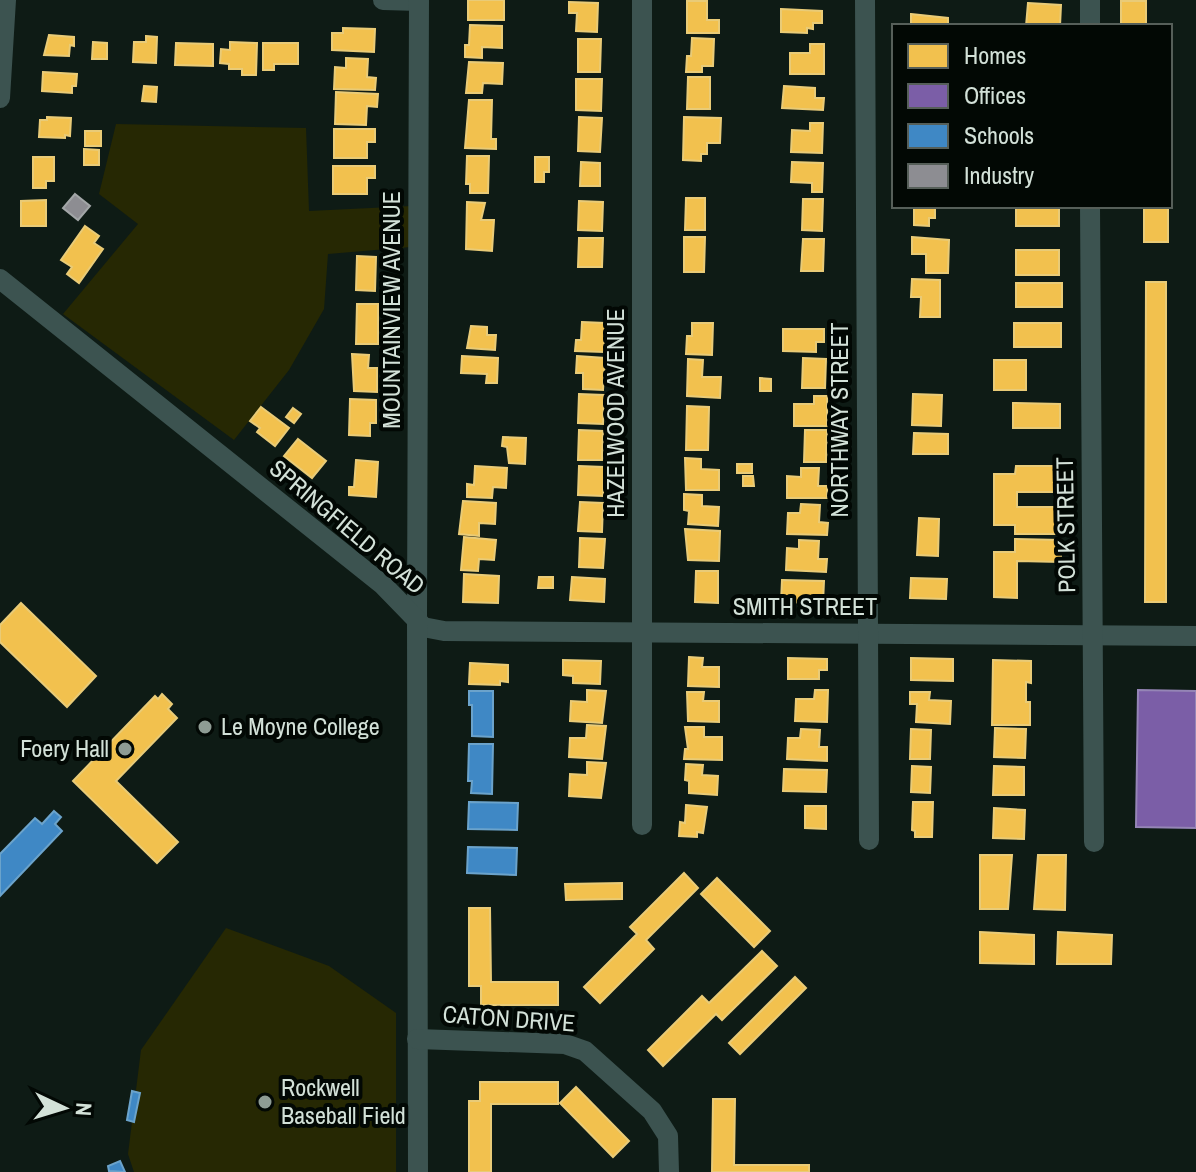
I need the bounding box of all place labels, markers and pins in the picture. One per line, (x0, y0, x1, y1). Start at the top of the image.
place label: Le Moyne College (221, 710, 380, 742)
marker: Le Moyne College (196, 718, 214, 736)
place label: Foery Hall (20, 732, 109, 764)
marker: Foery Hall (116, 740, 134, 758)
place label: Rockwell Baseball Field (281, 1071, 406, 1131)
marker: Rockwell Baseball Field (256, 1093, 274, 1111)

